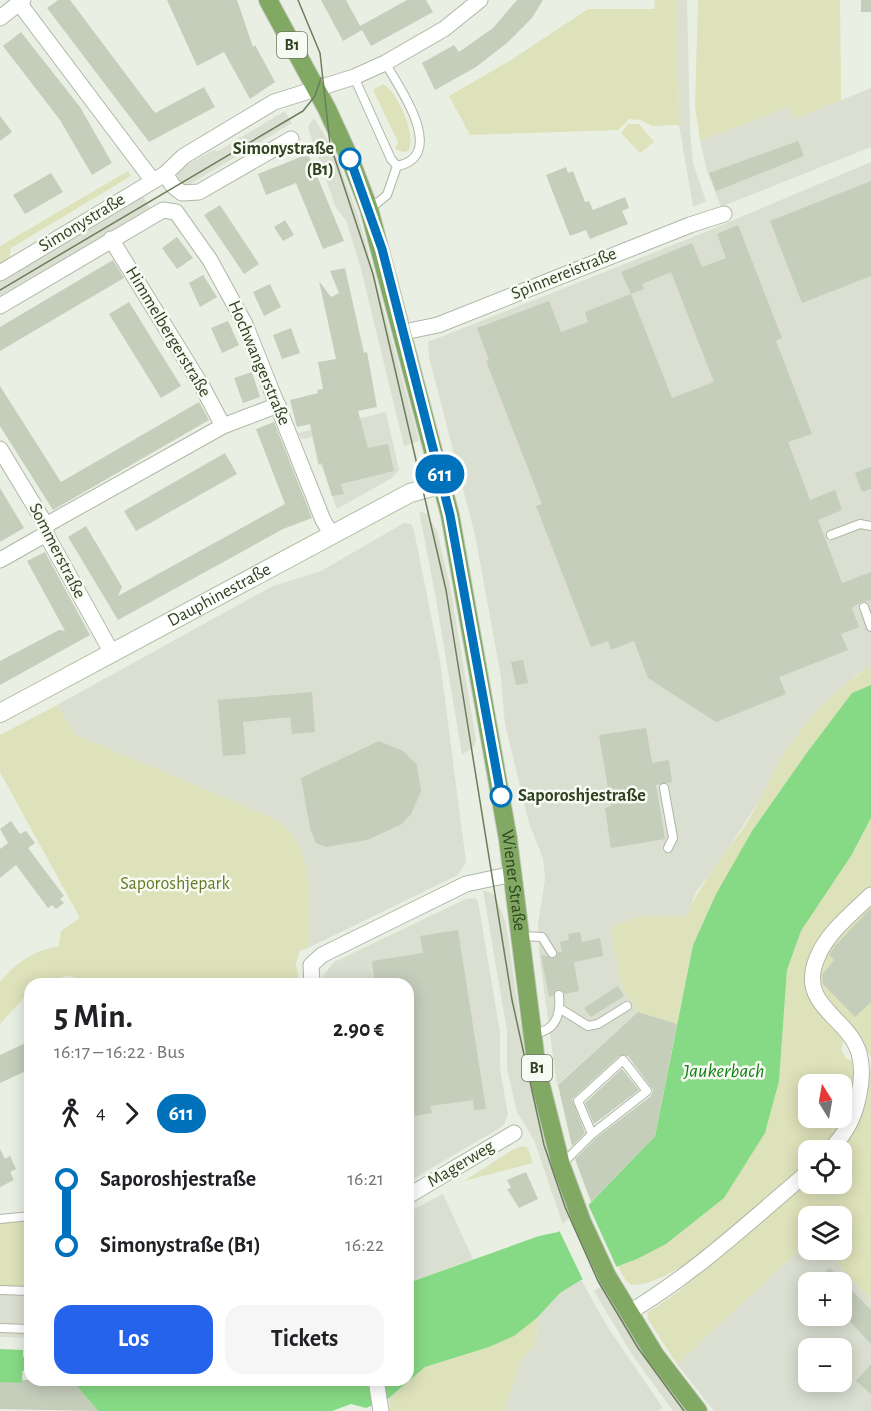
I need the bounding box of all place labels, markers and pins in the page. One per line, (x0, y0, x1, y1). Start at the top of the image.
place label: Simonystraße (B1) (233, 140, 334, 179)
marker: Simonystraße (B1) (339, 148, 361, 170)
marker: Saporoshjestraße (490, 785, 512, 807)
place label: Saporoshjestraße (518, 787, 646, 805)

